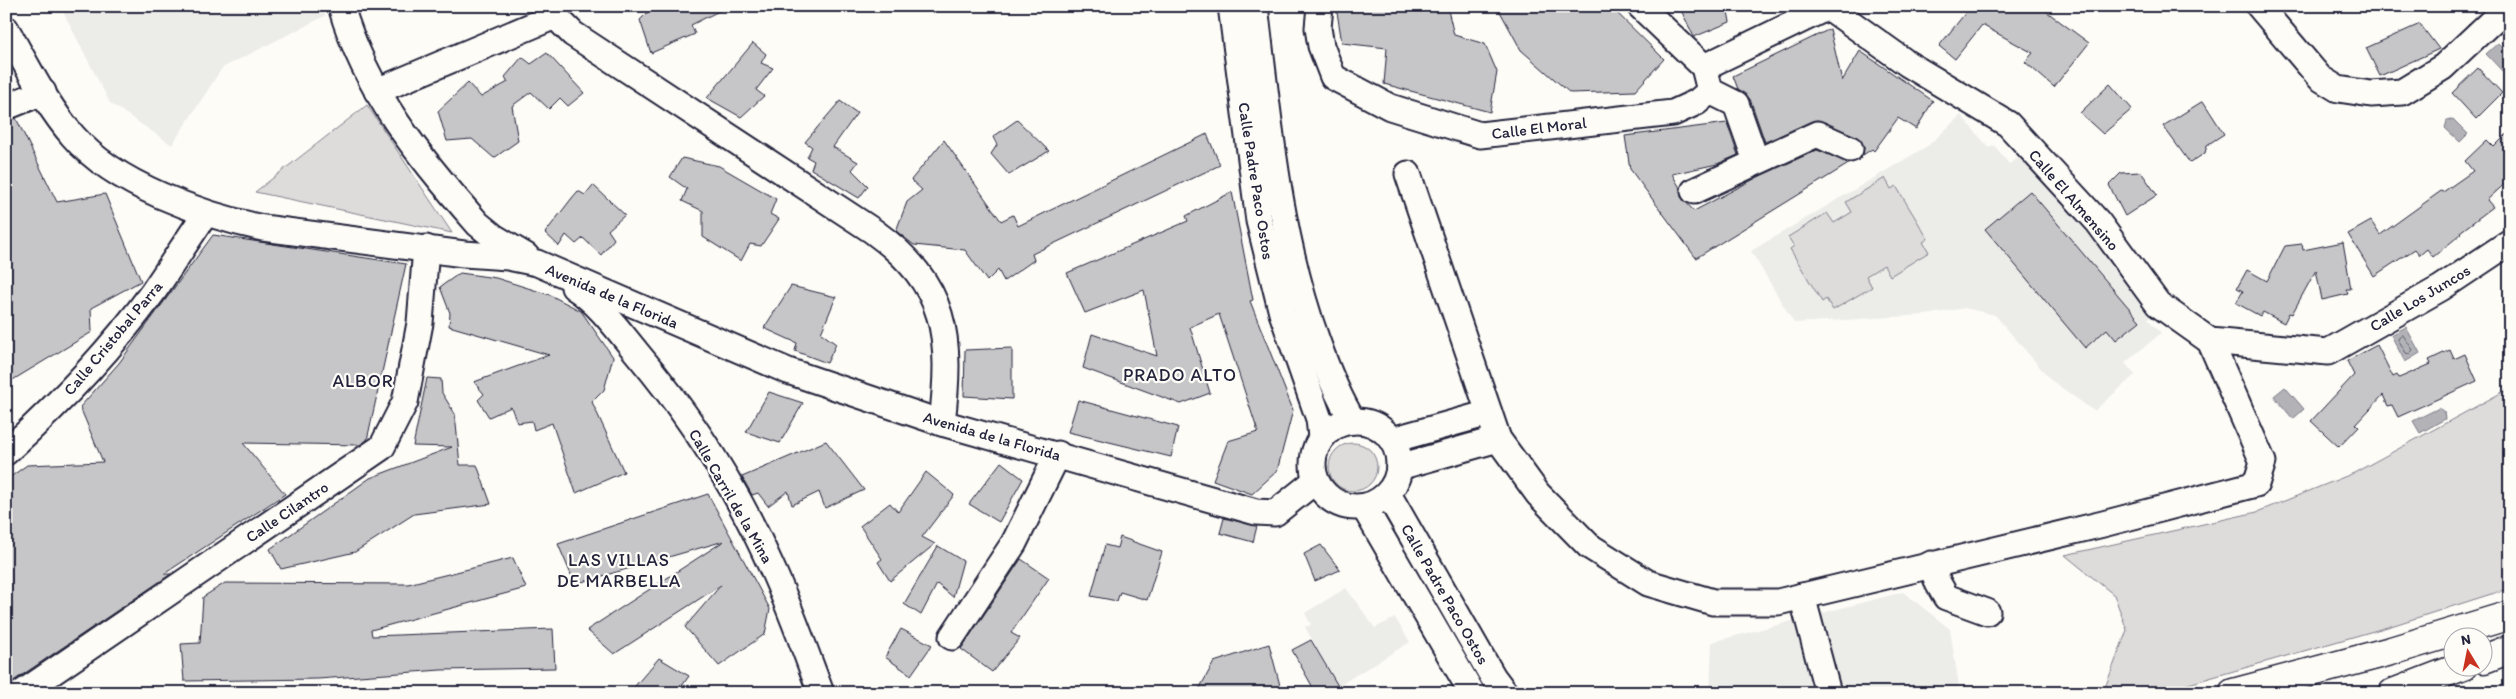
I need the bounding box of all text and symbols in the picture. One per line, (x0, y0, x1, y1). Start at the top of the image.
street label: Calle Padre Paco Ostos (1234, 101, 1278, 261)
street label: Calle El Moral (1490, 113, 1588, 143)
street label: Calle El Almensino (2025, 145, 2123, 255)
street label: Avenida de la Florida (543, 260, 681, 333)
street label: Calle Los Juncos (2366, 260, 2474, 336)
street label: Calle Cristobal Parra (60, 276, 167, 399)
district label: PRADO ALTO (1123, 364, 1237, 386)
district label: ALBOR (332, 370, 394, 392)
street label: Avenida de la Florida (921, 407, 1063, 465)
street label: Calle Carril de la Mina (685, 426, 777, 567)
street label: Calle Cilantro (242, 477, 332, 547)
street label: Calle Padre Paco Ostos (1397, 520, 1493, 668)
district label: LAS VILLAS DE MARBELLA (557, 549, 681, 592)
north arrow (2444, 626, 2494, 676)
text: N (2460, 630, 2472, 649)

